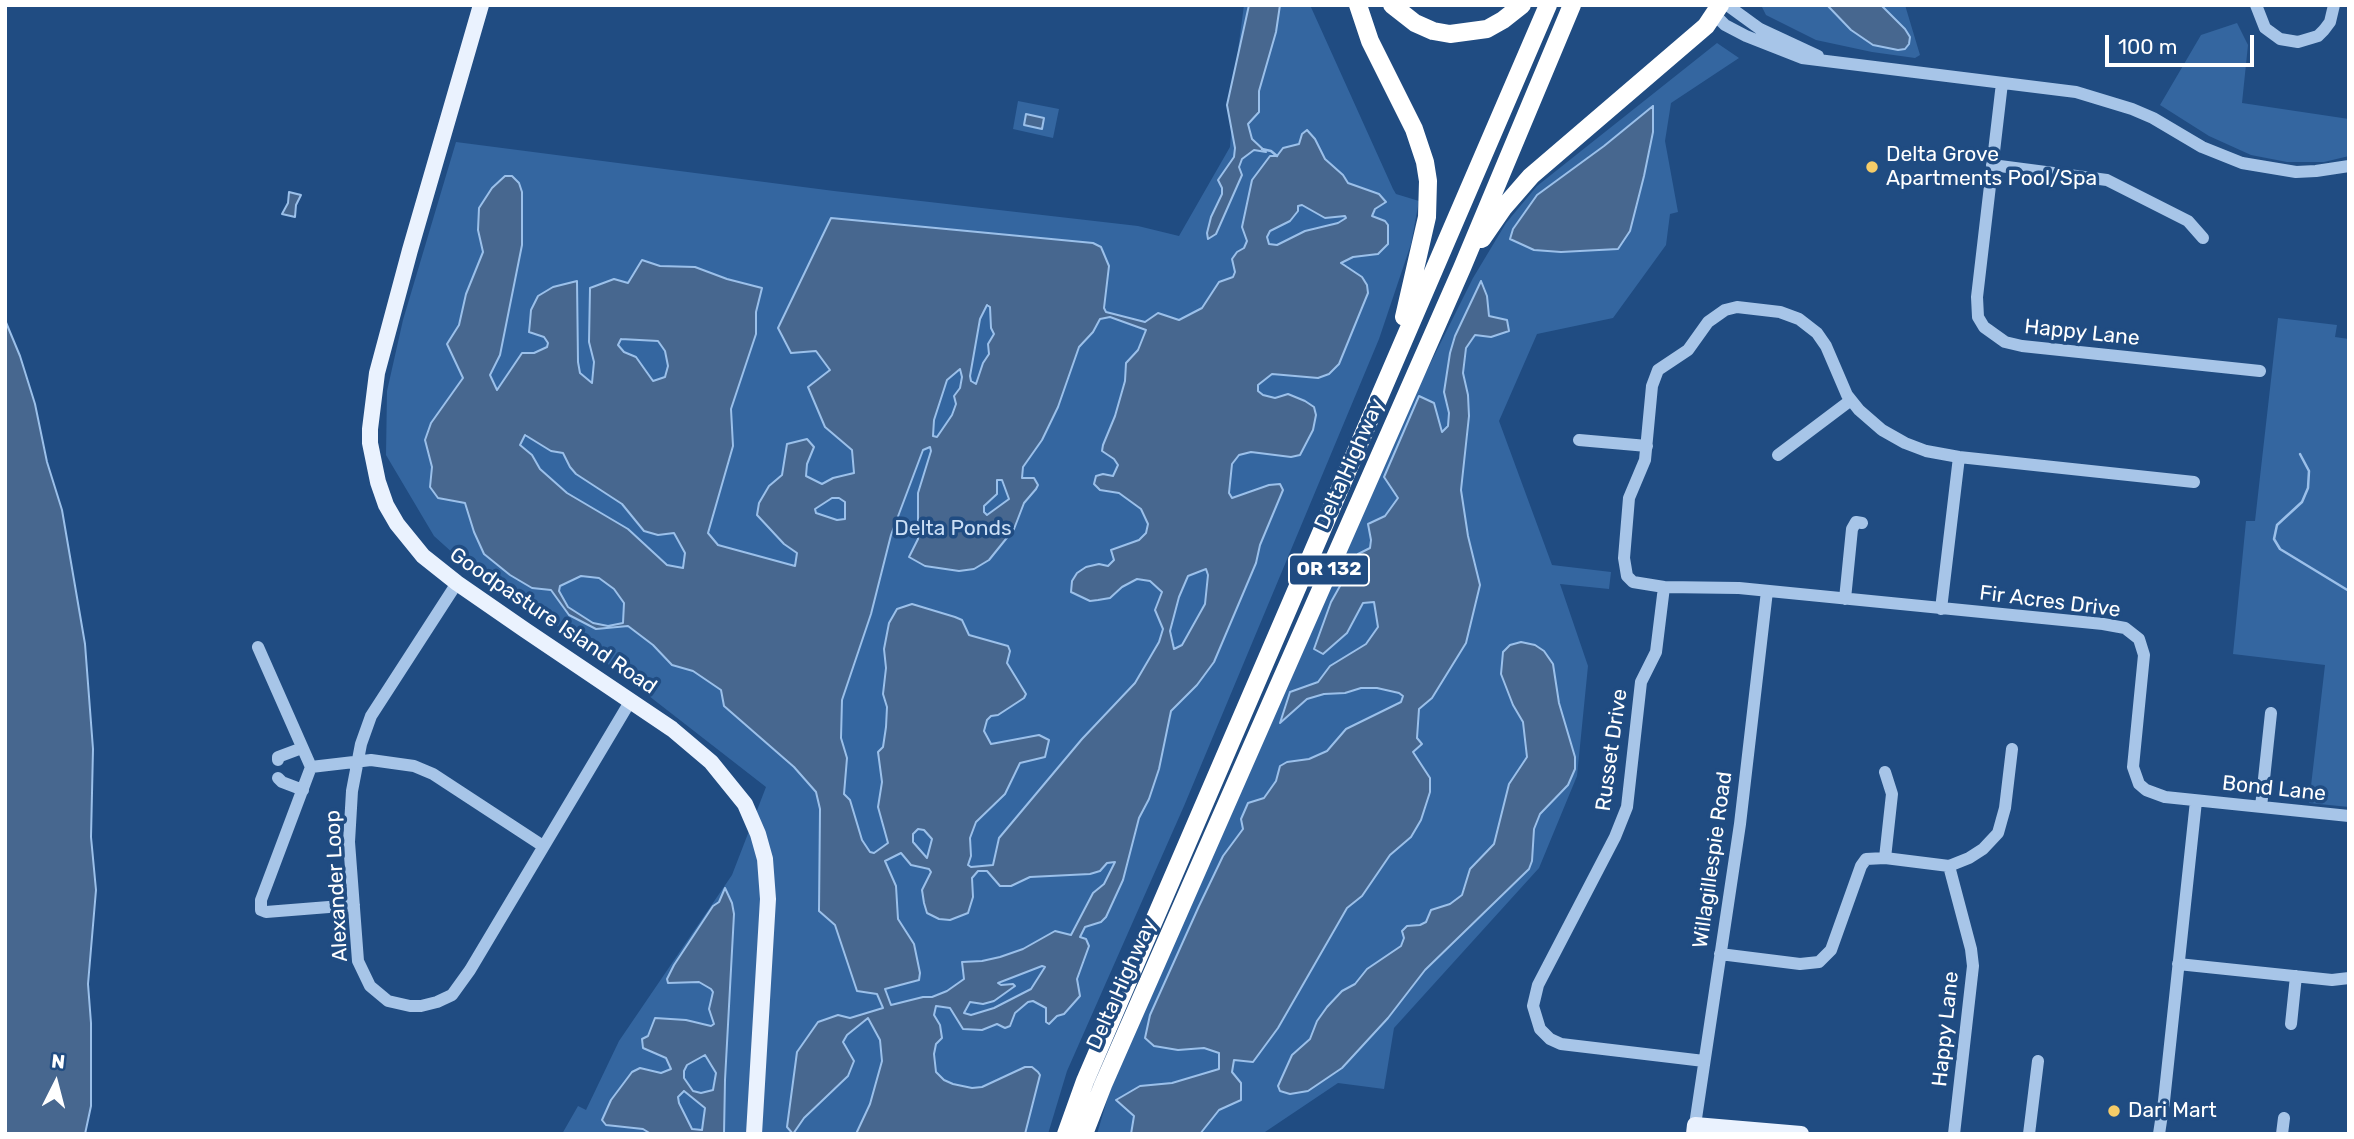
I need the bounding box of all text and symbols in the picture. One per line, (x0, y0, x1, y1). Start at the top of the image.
scale bar (2109, 21, 2258, 65)
text: 100 m (2118, 34, 2177, 59)
place label: Delta Grove Apartments Pool/Spa (1886, 142, 2097, 192)
marker: Delta Grove Apartments Pool/Spa (1864, 159, 1880, 175)
street label: Happy Lane (2023, 314, 2141, 352)
street label: Delta Highway (1310, 394, 1390, 534)
park label: Delta Ponds (894, 516, 1012, 542)
street label: Goodpasture Island Road (445, 542, 661, 700)
road number: OR 132 (1289, 554, 1369, 586)
street label: Fir Acres Drive (1978, 581, 2122, 623)
street label: Russet Drive (1591, 687, 1633, 813)
street label: Willagillespie Road (1688, 770, 1738, 950)
street label: Bond Lane (2221, 771, 2327, 807)
street label: Alexander Loop (320, 810, 354, 962)
street label: Delta Highway (1082, 914, 1162, 1054)
street label: Happy Lane (1927, 970, 1965, 1088)
north arrow (21, 1048, 91, 1118)
text: N (50, 1049, 66, 1074)
place label: Dari Mart (2128, 1098, 2217, 1124)
marker: Dari Mart (2106, 1103, 2122, 1119)

